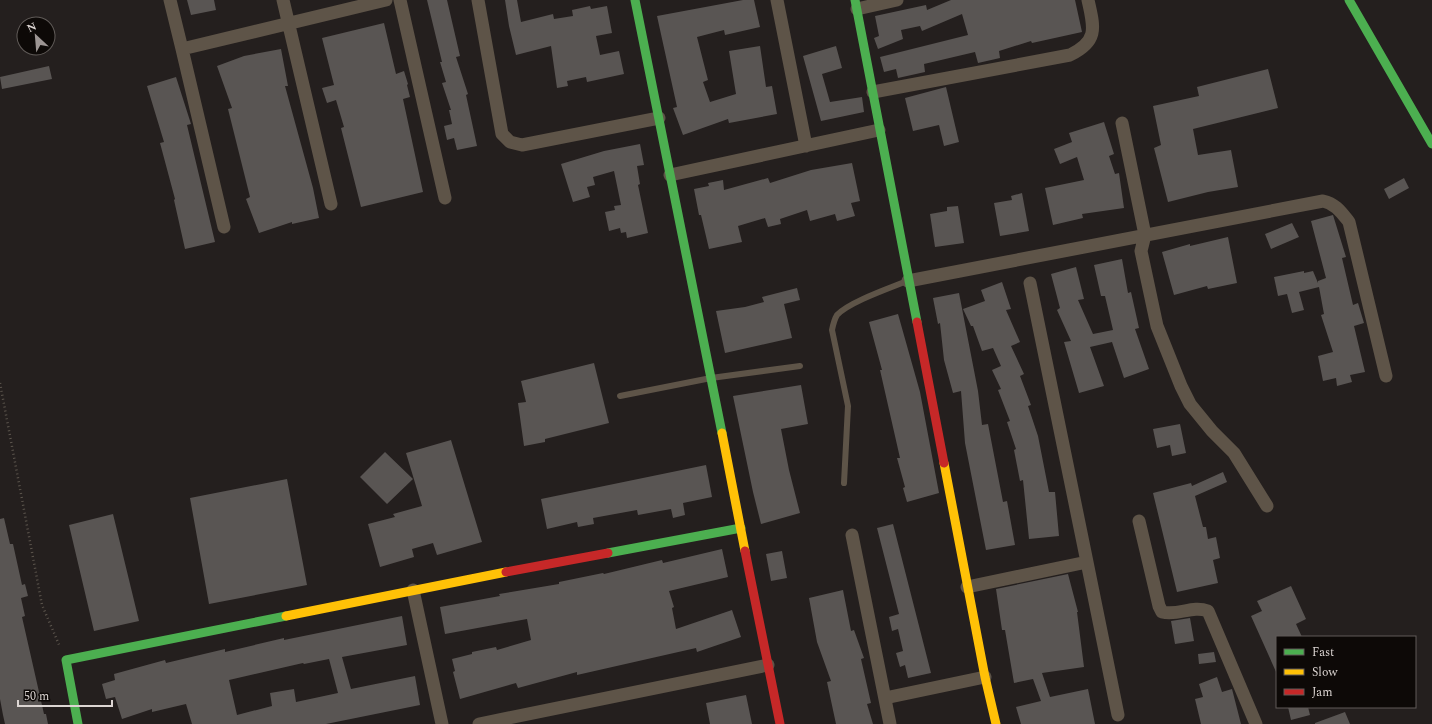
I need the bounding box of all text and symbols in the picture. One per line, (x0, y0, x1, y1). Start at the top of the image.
north arrow (16, 16, 56, 56)
text: N (24, 18, 40, 37)
legend (1276, 636, 1416, 708)
text: Fast (1312, 643, 1334, 662)
text: Slow (1312, 663, 1338, 682)
scale bar (18, 682, 112, 708)
text: Jam (1312, 683, 1333, 702)
text: 50 m (24, 687, 49, 706)

